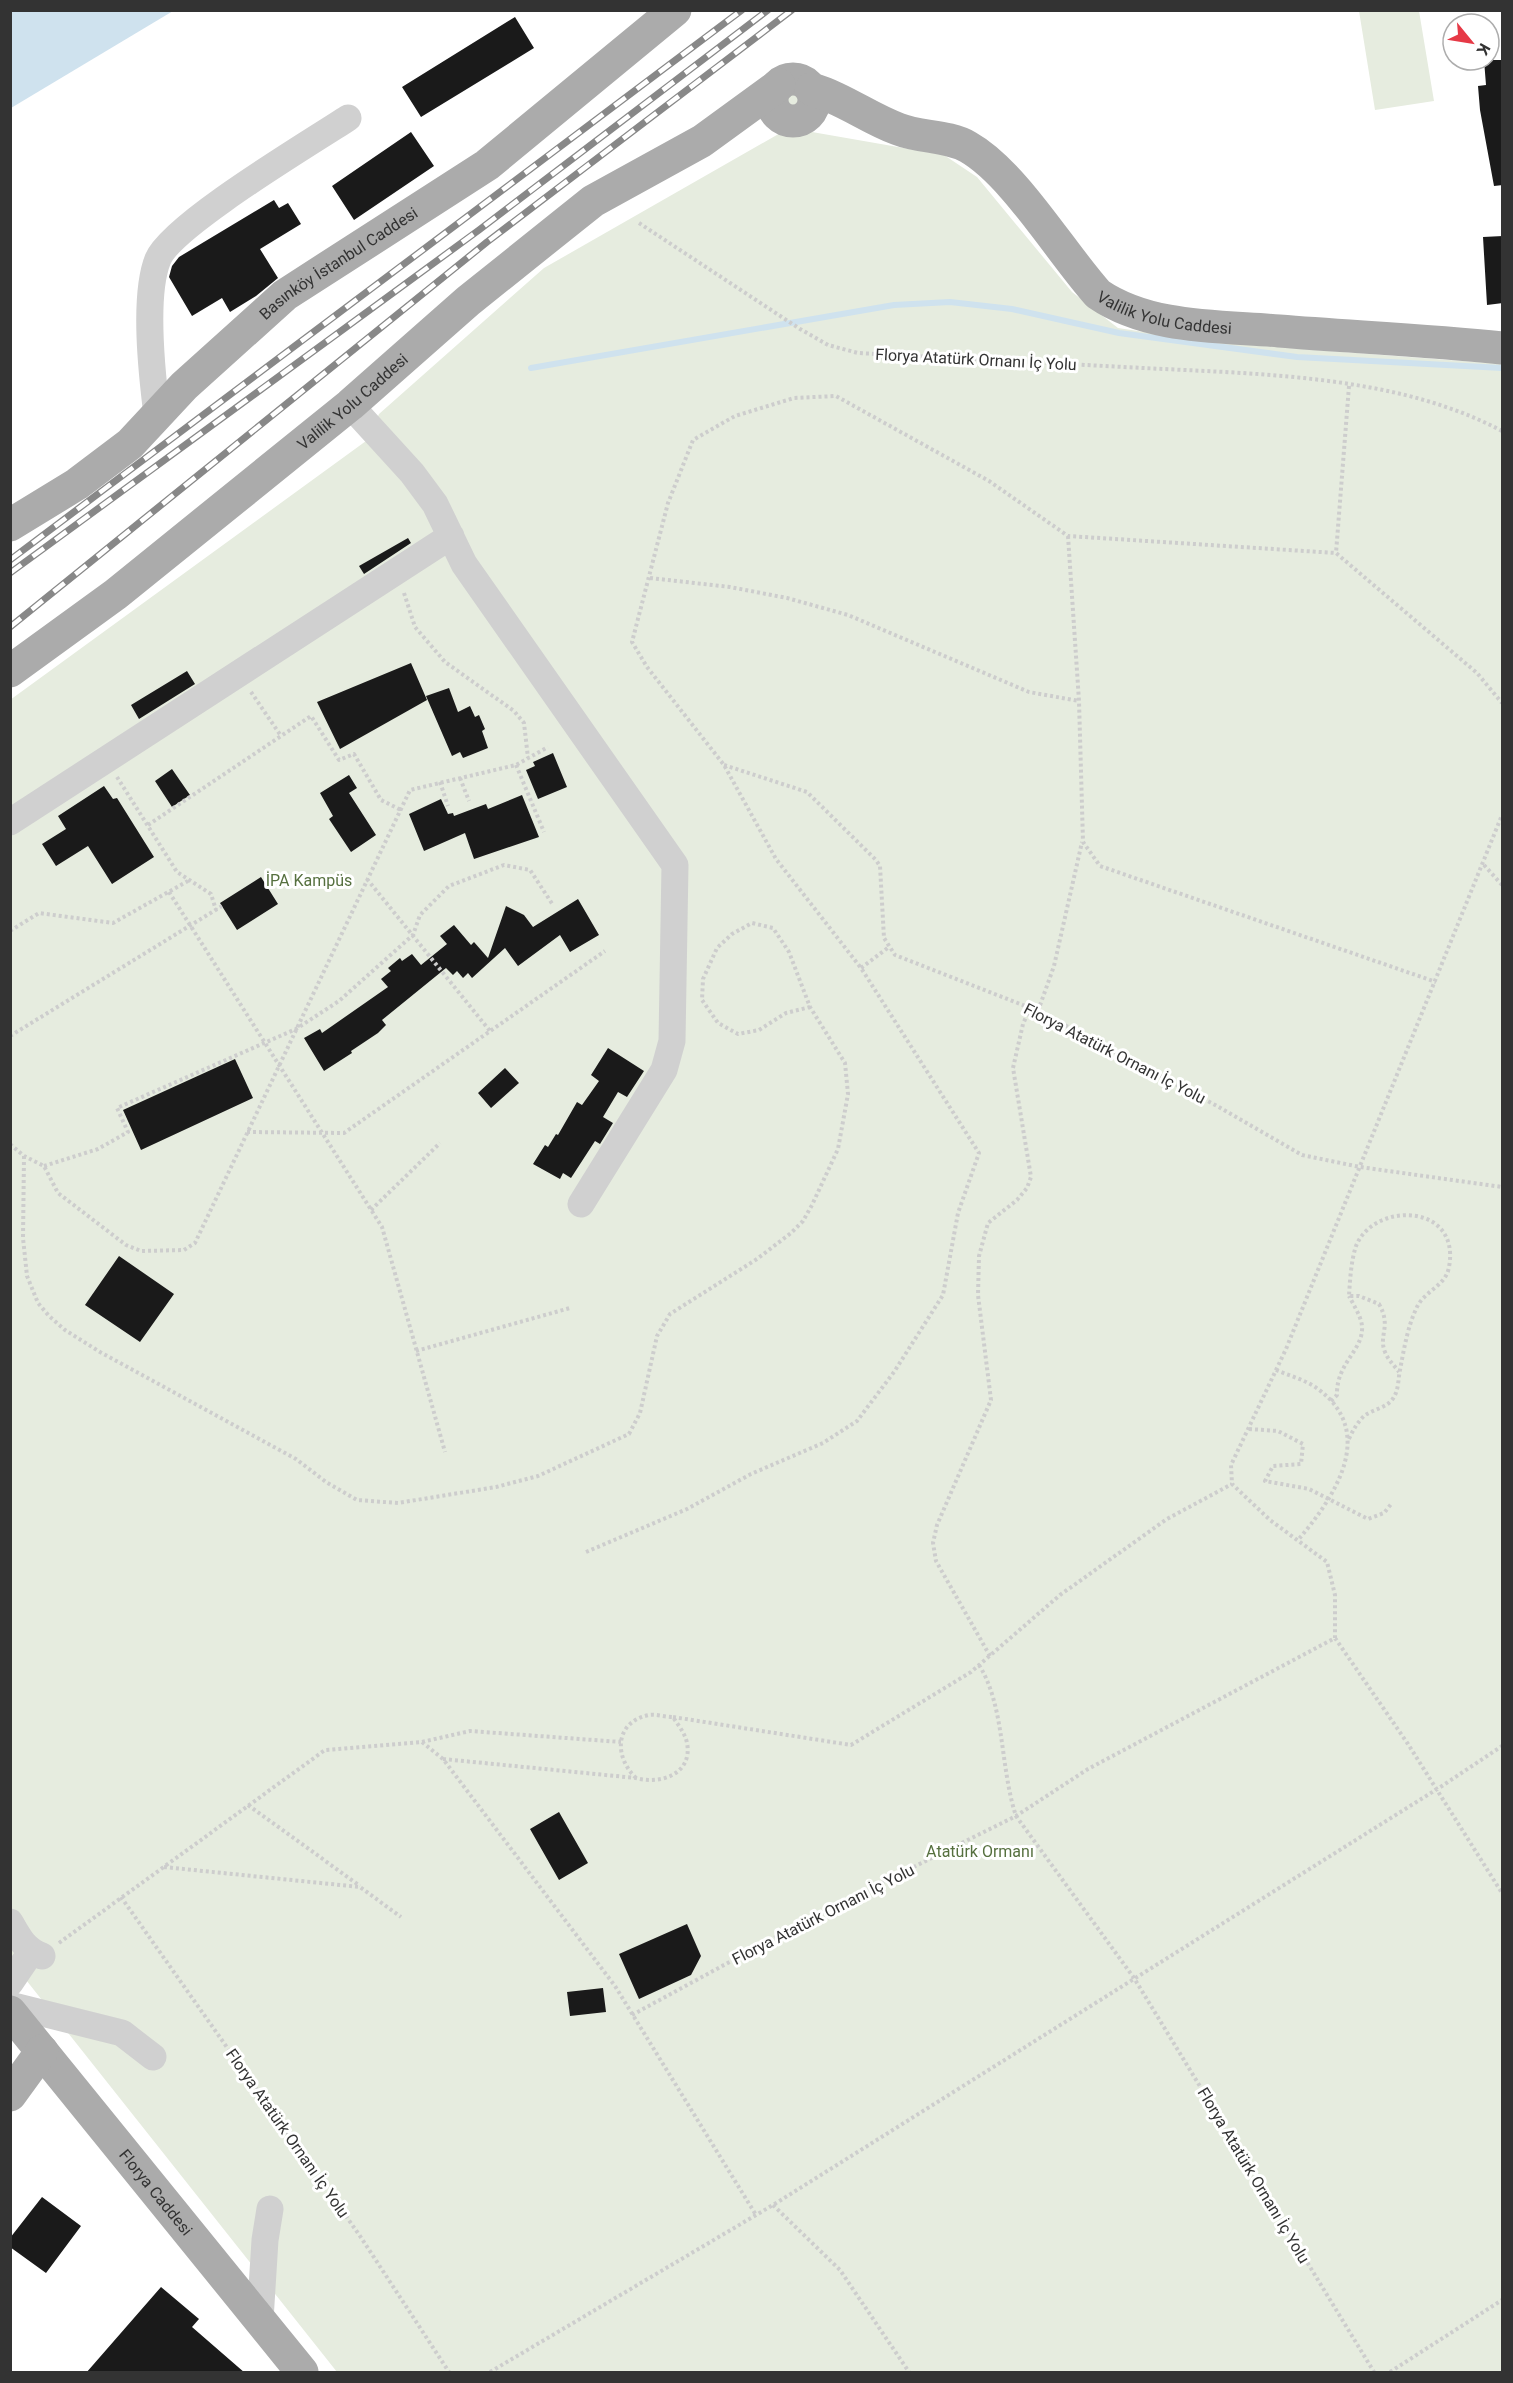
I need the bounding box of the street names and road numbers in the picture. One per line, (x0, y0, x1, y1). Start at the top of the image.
street label: Basınköy İstanbul Caddesi (255, 203, 421, 324)
street label: Valilik Yolu Caddesi (1093, 287, 1232, 338)
street label: Florya Atatürk Ornanı İç Yolu (875, 345, 1077, 374)
street label: Valilik Yolu Caddesi (294, 350, 412, 454)
street label: Florya Atatürk Ornanı İç Yolu (1021, 999, 1209, 1108)
street label: Florya Atatürk Ornanı İç Yolu (729, 1860, 917, 1969)
street label: Florya Atatürk Ornanı İç Yolu (222, 2045, 353, 2221)
street label: Florya Atatürk Ornanı İç Yolu (1193, 2084, 1314, 2267)
street label: Florya Caddesi (115, 2146, 196, 2239)

